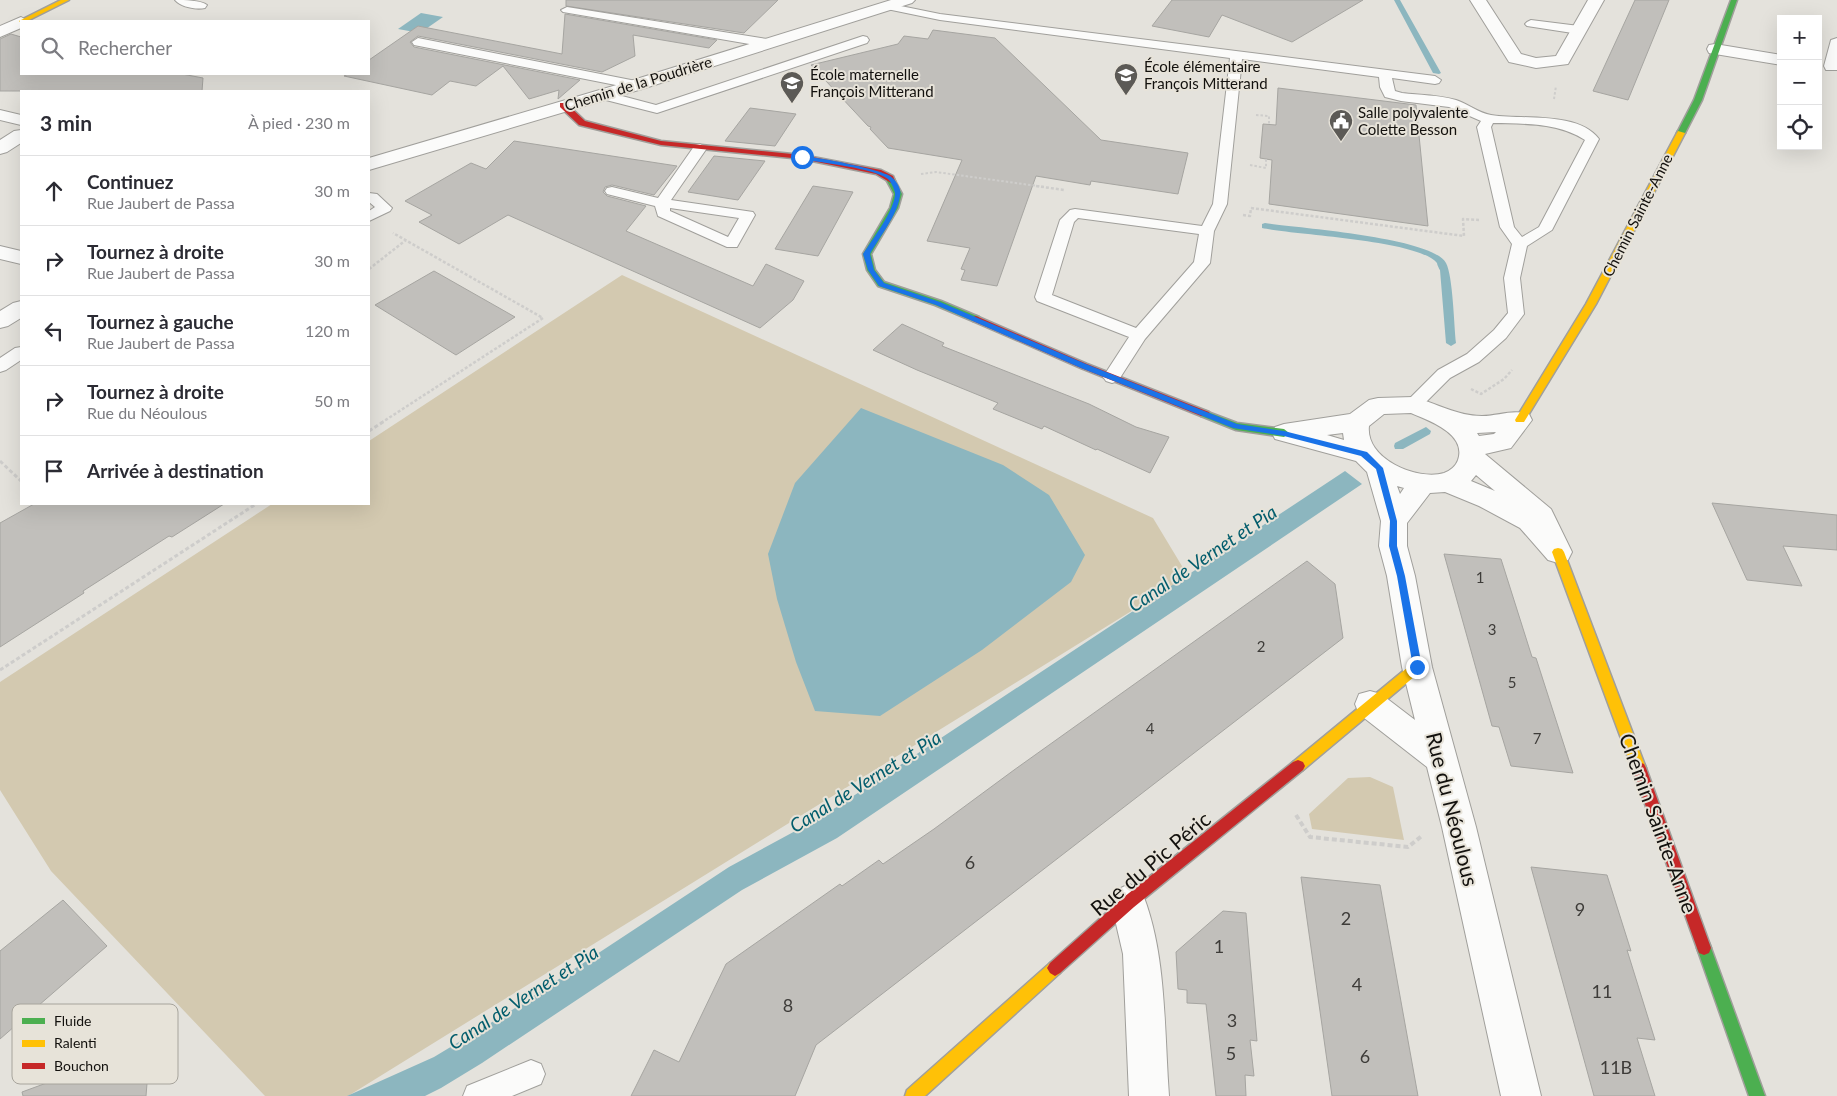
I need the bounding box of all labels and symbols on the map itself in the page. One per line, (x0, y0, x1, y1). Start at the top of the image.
street label: Chemin de la Poudrière (562, 52, 714, 114)
place label: École élémentaire François Mitterand (1144, 57, 1268, 92)
school or university icon: École élémentaire François Mitterand (1113, 62, 1139, 96)
place label: École maternelle François Mitterand (810, 65, 934, 100)
school or university icon: École maternelle François Mitterand (779, 70, 805, 104)
place label: Salle polyvalente Colette Besson (1358, 103, 1469, 138)
public building icon: Salle polyvalente Colette Besson (1328, 108, 1354, 142)
route start (791, 146, 814, 169)
street label: Chemin Sainte-Anne (1598, 151, 1676, 279)
water label: Canal de Vernet et Pia (1123, 500, 1281, 616)
house number: 1 (1476, 568, 1484, 586)
house number: 3 (1488, 620, 1496, 638)
house number: 2 (1257, 637, 1265, 655)
route end (1406, 656, 1429, 679)
house number: 5 (1508, 673, 1516, 691)
house number: 4 (1146, 719, 1155, 737)
water label: Canal de Vernet et Pia (785, 725, 945, 837)
street label: Rue du Néoulous (1422, 729, 1484, 889)
house number: 7 (1533, 729, 1542, 747)
street label: Chemin Sainte-Anne (1615, 730, 1703, 916)
street label: Rue du Pic Péric (1085, 806, 1215, 920)
house number: 6 (965, 851, 975, 873)
house number: 9 (1575, 898, 1585, 920)
house number: 2 (1341, 907, 1351, 929)
house number: 1 (1214, 935, 1224, 957)
water label: Canal de Vernet et Pia (444, 940, 602, 1054)
house number: 4 (1352, 973, 1362, 995)
house number: 11 (1592, 980, 1612, 1002)
house number: 8 (783, 994, 793, 1016)
legend (12, 1004, 178, 1084)
house number: 3 (1227, 1009, 1237, 1031)
text: Fluide (54, 1012, 92, 1029)
text: Ralenti (54, 1034, 97, 1051)
house number: 5 (1226, 1042, 1236, 1064)
house number: 6 (1360, 1045, 1370, 1067)
house number: 11B (1600, 1056, 1632, 1078)
text: Bouchon (54, 1057, 109, 1074)

